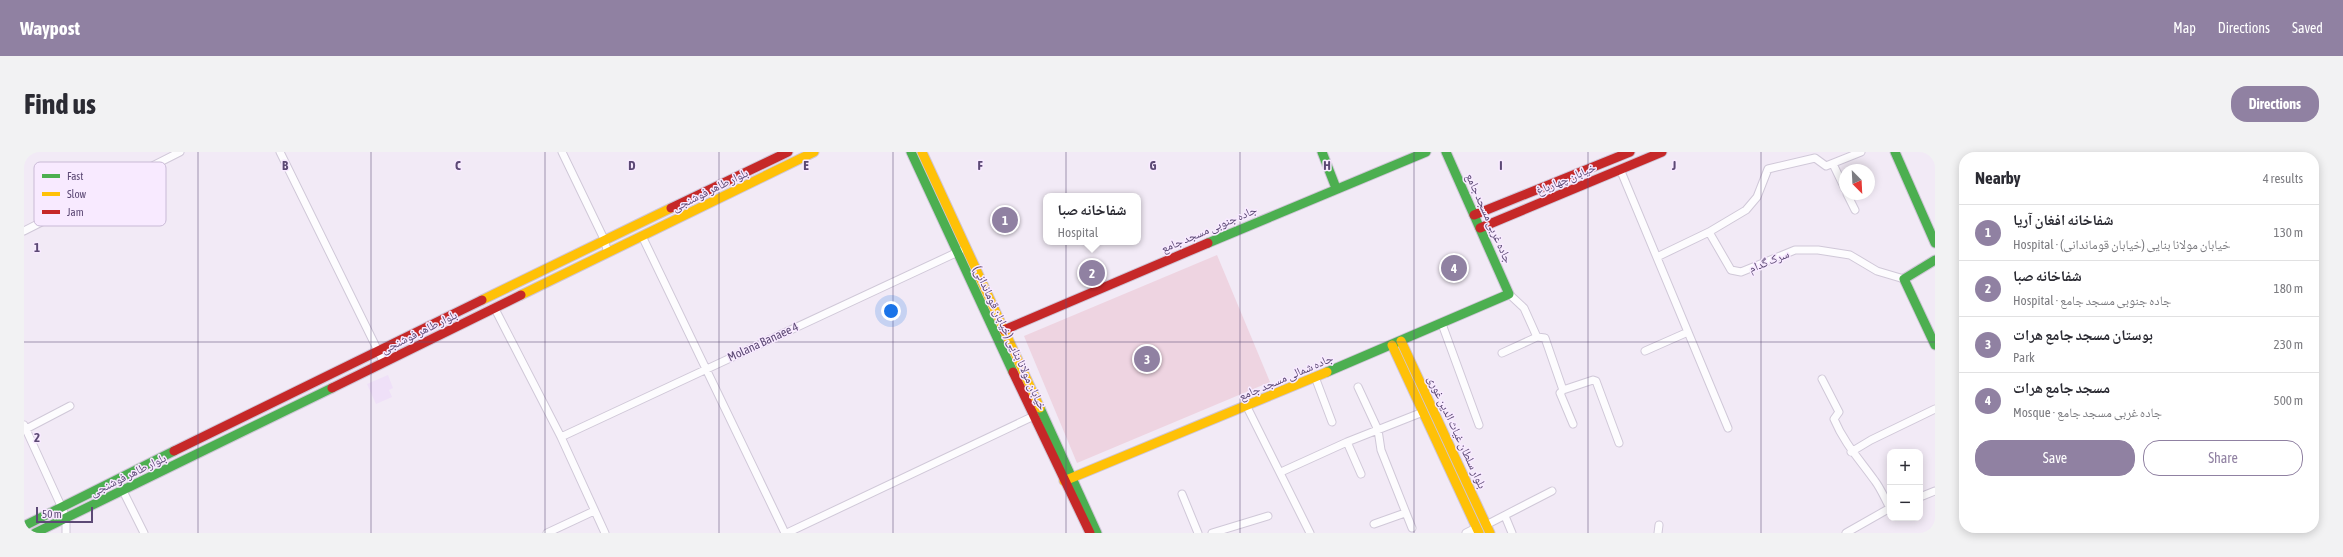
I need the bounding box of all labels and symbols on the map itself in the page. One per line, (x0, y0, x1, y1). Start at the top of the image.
text: B (282, 158, 289, 173)
text: C (455, 158, 461, 173)
text: D (628, 158, 636, 173)
text: E (803, 158, 809, 173)
text: F (977, 158, 983, 173)
text: G (1150, 158, 1157, 173)
text: H (1323, 158, 1331, 173)
text: I (1499, 158, 1503, 173)
text: J (1671, 158, 1676, 173)
street label: خیابان چهارباغ (1534, 160, 1599, 199)
legend (34, 162, 166, 226)
north arrow (1839, 164, 1875, 200)
street label: بلوار طاهر فوشنجی (670, 166, 750, 215)
text: Fast (67, 170, 83, 182)
street label: جاده غربی مسجد جامع (1463, 171, 1515, 266)
text: Slow (67, 188, 86, 200)
street label: جاده جنوبی مسجد جامع (1159, 202, 1260, 256)
pin: 1 (992, 205, 1018, 235)
text: Jam (67, 206, 84, 218)
text: 1 (34, 240, 40, 255)
street label: سرک گدام (1747, 247, 1792, 276)
pin: 4 (1441, 253, 1467, 283)
pin: 2 (1079, 258, 1105, 288)
street label: خیابان مولانا بنایی (خیابان قوماندانی) (970, 264, 1050, 413)
your location (881, 301, 901, 321)
street label: بلوار طاهر فوشنجی (379, 308, 459, 357)
street label: Molana Banaee 4 (725, 319, 801, 364)
pin: 3 (1134, 344, 1160, 374)
street label: جاده شمالی مسجد جامع (1237, 351, 1336, 403)
street label: بلوار سلطان غیاث الدین غوری (1424, 373, 1489, 491)
text: 2 (34, 430, 40, 445)
street label: بلوار طاهر فوشنجی (88, 451, 168, 500)
scale bar (36, 505, 93, 524)

